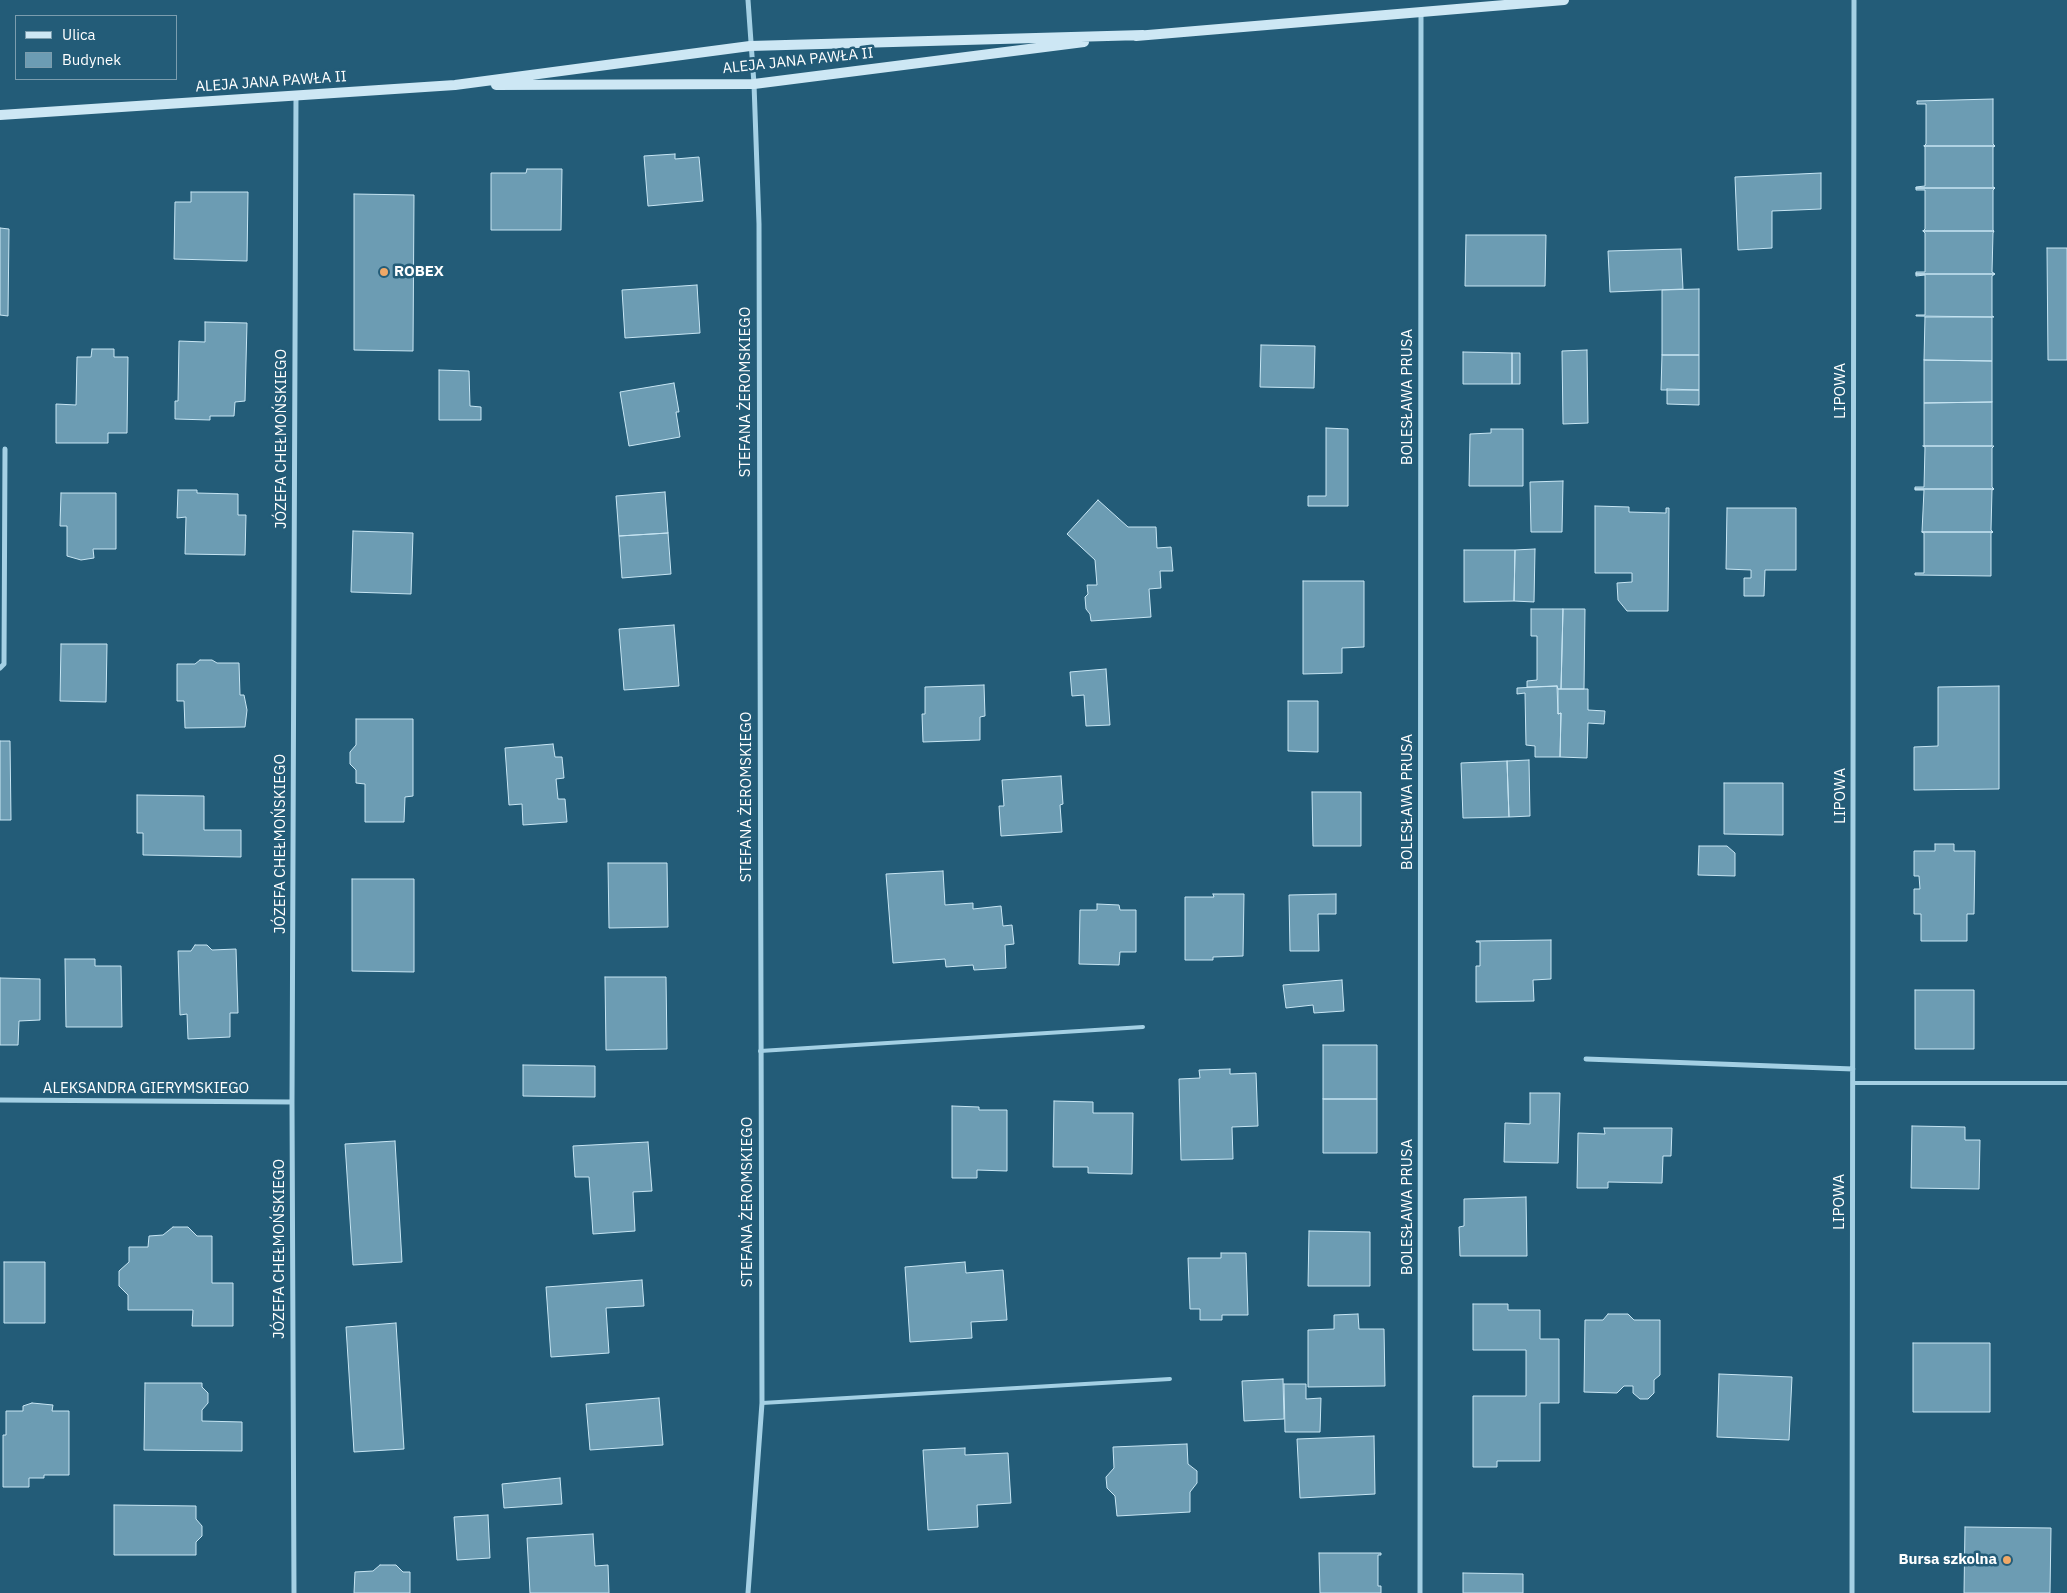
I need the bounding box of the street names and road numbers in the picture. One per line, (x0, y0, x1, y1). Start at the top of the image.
street label: ALEJA JANA PAWŁA II (722, 44, 874, 78)
street label: ALEJA JANA PAWŁA II (195, 68, 347, 96)
street label: STEFANA ŻEROMSKIEGO (737, 307, 755, 477)
street label: BOLESŁAWA PRUSA (1399, 329, 1417, 465)
street label: JÓZEFA CHEŁMOŃSKIEGO (273, 349, 291, 529)
street label: LIPOWA (1832, 363, 1850, 419)
street label: STEFANA ŻEROMSKIEGO (738, 712, 756, 882)
street label: BOLESŁAWA PRUSA (1399, 734, 1417, 870)
street label: JÓZEFA CHEŁMOŃSKIEGO (272, 754, 290, 934)
street label: LIPOWA (1832, 768, 1850, 824)
street label: ALEKSANDRA GIERYMSKIEGO (43, 1080, 249, 1098)
street label: STEFANA ŻEROMSKIEGO (739, 1117, 757, 1287)
street label: BOLESŁAWA PRUSA (1399, 1139, 1417, 1275)
street label: JÓZEFA CHEŁMOŃSKIEGO (271, 1159, 289, 1339)
street label: LIPOWA (1831, 1174, 1849, 1230)

